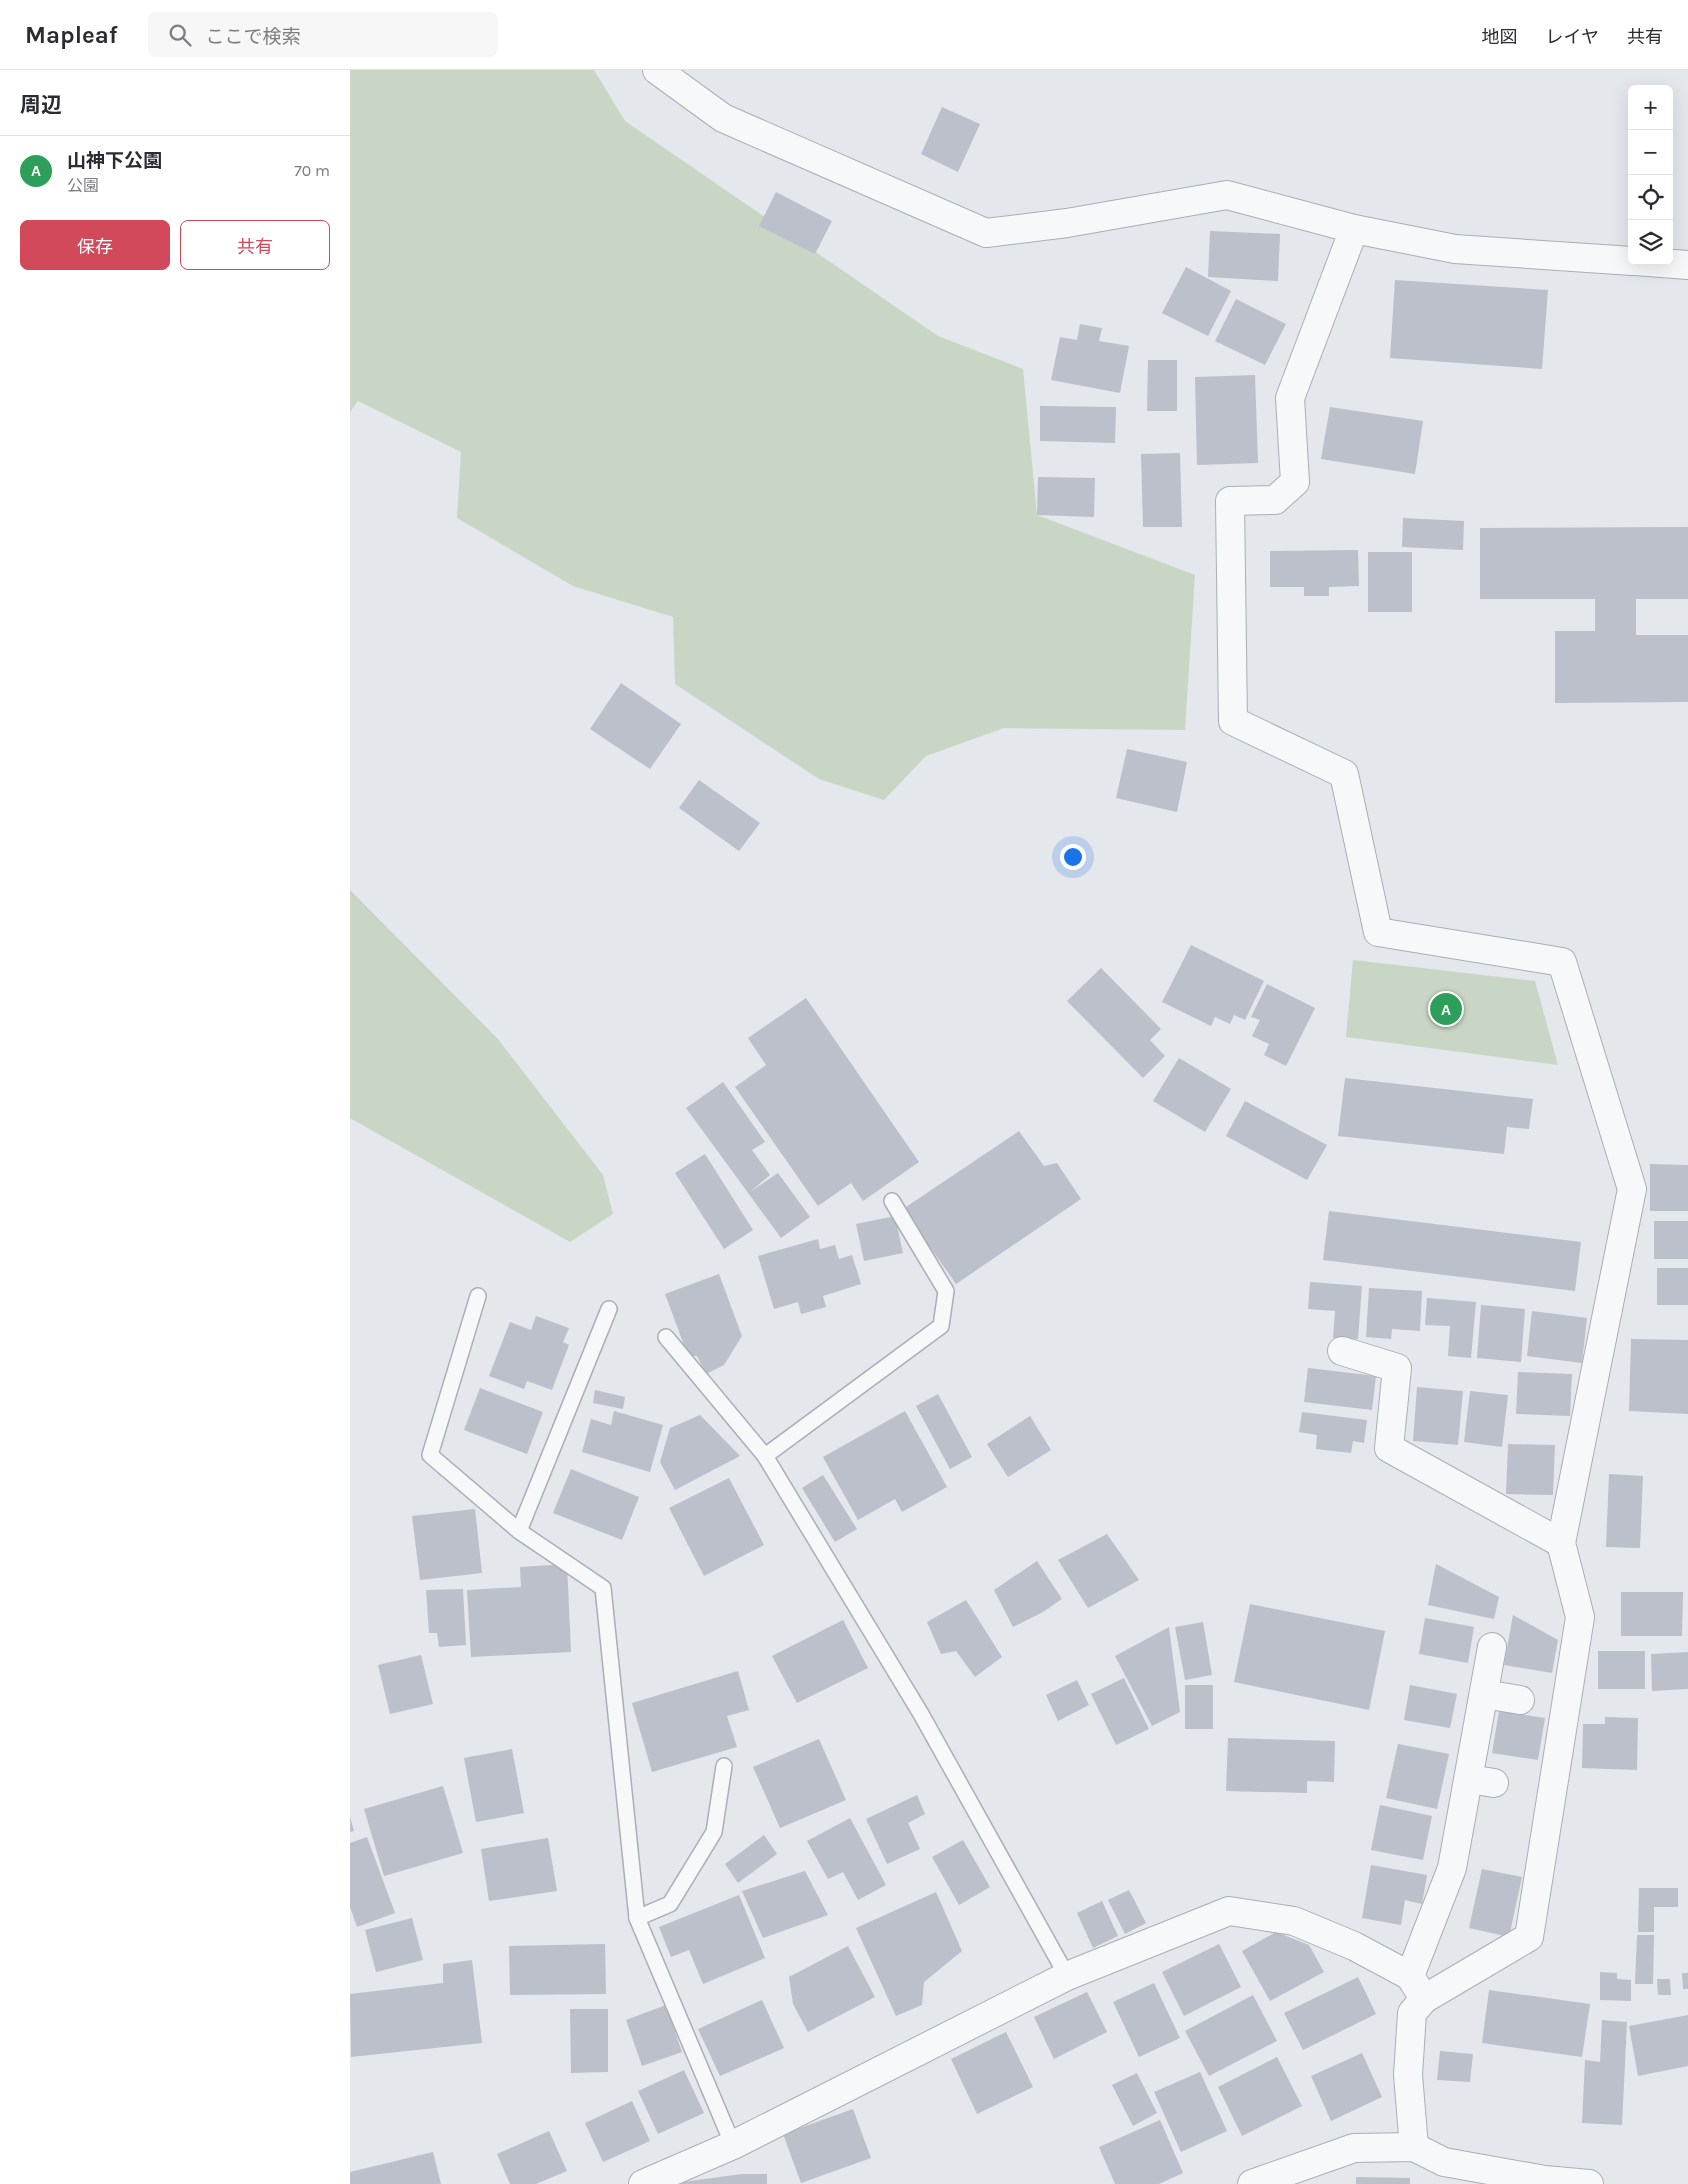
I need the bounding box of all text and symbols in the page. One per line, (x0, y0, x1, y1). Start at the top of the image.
search box (148, 12, 498, 57)
text: Mapleaf (25, 21, 118, 49)
icon: search (166, 21, 194, 49)
text: ここで検索 (206, 26, 301, 48)
text: 地図 (1482, 26, 1518, 48)
text: レイヤ (1546, 26, 1599, 48)
text: 共有 (1627, 26, 1663, 48)
map controls (1628, 85, 1673, 265)
button: + (1628, 85, 1673, 130)
text: 周辺 (20, 93, 62, 117)
button: − (1628, 130, 1673, 175)
text: 山神下公園 (67, 150, 162, 172)
text: A (31, 161, 41, 180)
text: 70 m (294, 161, 330, 180)
button: locate (1628, 175, 1673, 220)
text: 公園 (67, 176, 99, 195)
button: 保存 (20, 220, 170, 270)
button: 共有 (180, 220, 330, 270)
button: layers (1628, 220, 1673, 265)
your location (1060, 844, 1086, 870)
pin: A (1430, 990, 1462, 1028)

